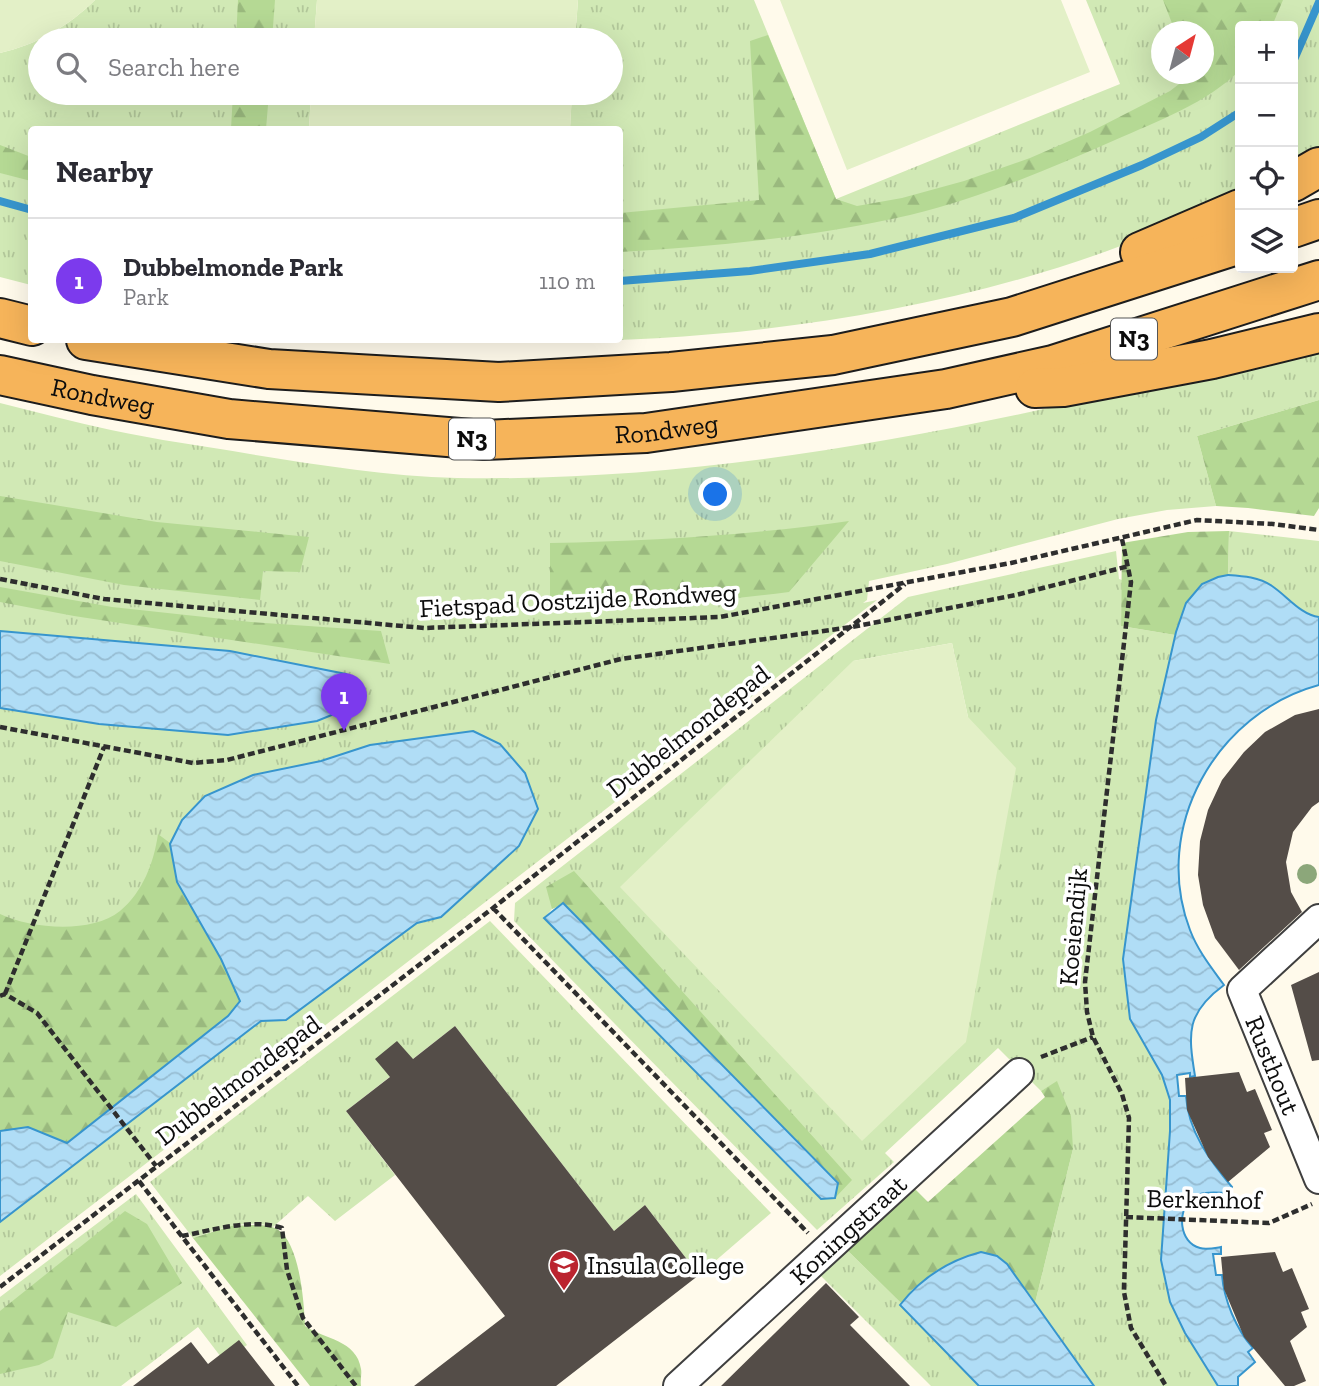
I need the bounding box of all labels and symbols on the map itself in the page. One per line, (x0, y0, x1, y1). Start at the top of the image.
north arrow (1151, 21, 1214, 84)
road number: N3 (1111, 318, 1157, 360)
street label: Rondweg (48, 371, 157, 422)
street label: Rondweg (614, 407, 720, 450)
road number: N3 (449, 418, 495, 460)
your location (698, 477, 732, 511)
street label: Fietspad Oostzijde Rondweg (418, 576, 738, 624)
street label: Dubbelmondepad (600, 657, 776, 805)
pin: 1 (321, 673, 367, 731)
street label: Koeiendijk (1052, 866, 1094, 987)
street label: Dubbelmondepad (149, 1008, 327, 1152)
street label: Rusthout (1238, 1011, 1307, 1120)
street label: Koningstraat (783, 1168, 914, 1291)
street label: Berkenhof (1146, 1182, 1264, 1216)
school or university icon: Insula College (547, 1248, 581, 1292)
place label: Insula College (587, 1249, 744, 1281)

